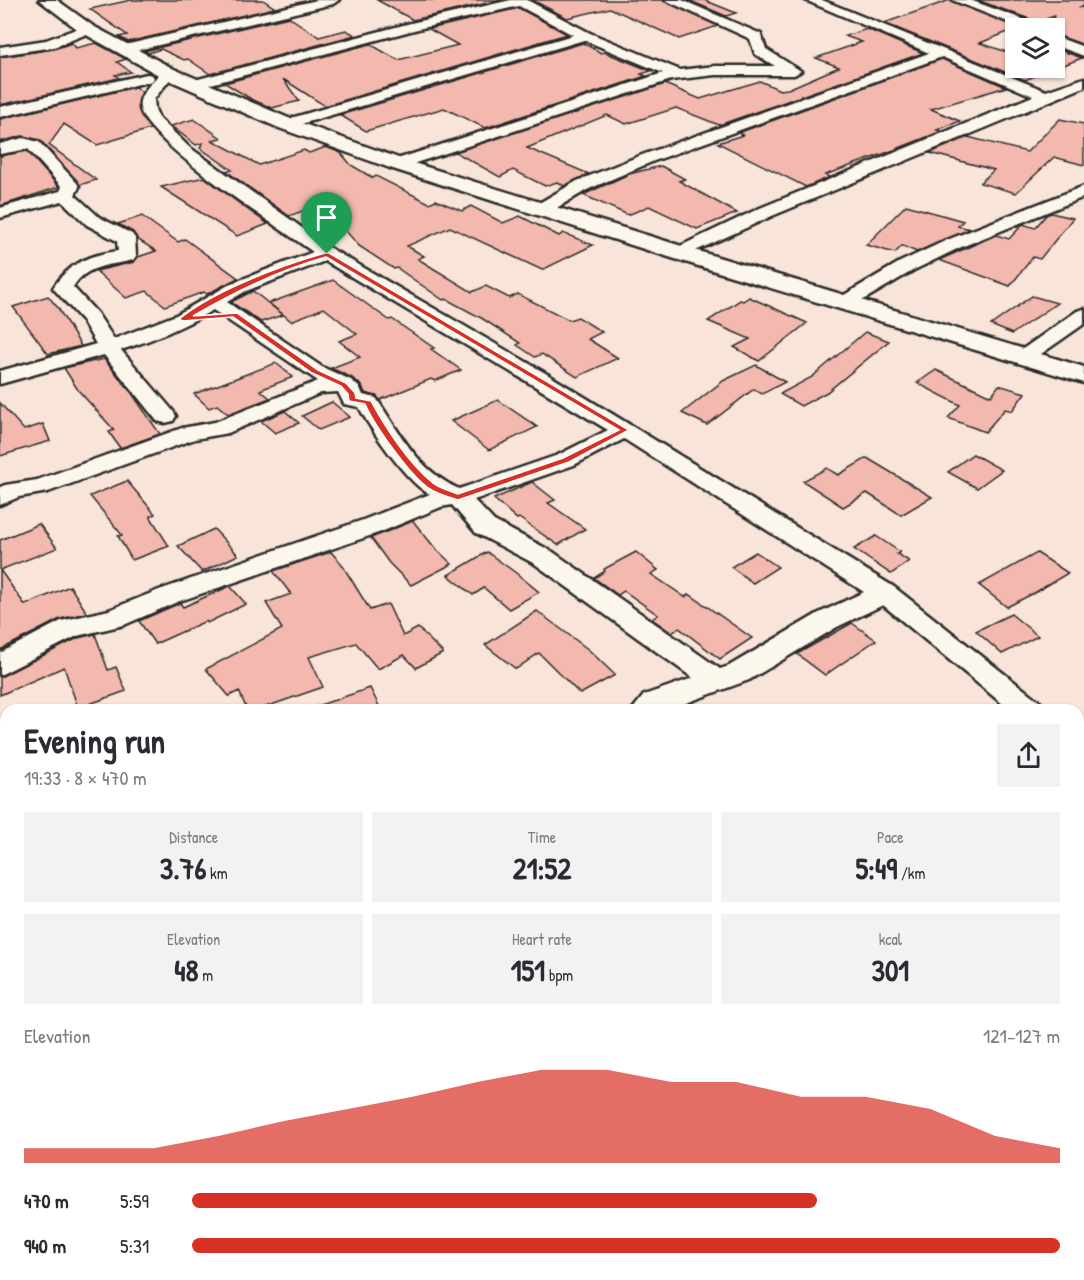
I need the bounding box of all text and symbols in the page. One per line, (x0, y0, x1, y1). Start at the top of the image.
map controls (1005, 18, 1065, 78)
button: layers (1005, 18, 1065, 78)
pin (301, 192, 352, 254)
icon: arrive (310, 201, 343, 234)
text: Evening run (24, 719, 165, 763)
button: share (997, 724, 1060, 787)
text: 19:33 · 8 × 470 m (24, 764, 147, 791)
text: Distance (169, 826, 218, 848)
text: Time (528, 826, 556, 848)
text: Pace (877, 826, 904, 848)
text: 3.76 (160, 848, 206, 888)
text: 21:52 (513, 848, 571, 888)
text: 5:49 (855, 848, 897, 888)
text: km (206, 862, 228, 884)
text: /km (897, 862, 925, 884)
text: Elevation (167, 928, 220, 950)
text: Heart rate (512, 928, 572, 950)
text: kcal (879, 928, 902, 950)
text: 48 (174, 950, 199, 990)
text: 151 (511, 950, 545, 990)
text: 301 (871, 950, 909, 990)
text: m (199, 964, 213, 986)
text: bpm (545, 964, 573, 986)
text: Elevation (24, 1022, 90, 1049)
text: 121–127 m (983, 1022, 1060, 1049)
text: 470 m (24, 1187, 69, 1214)
text: 5:59 (120, 1187, 149, 1214)
text: 940 m (24, 1232, 66, 1259)
text: 5:31 (120, 1232, 149, 1259)

